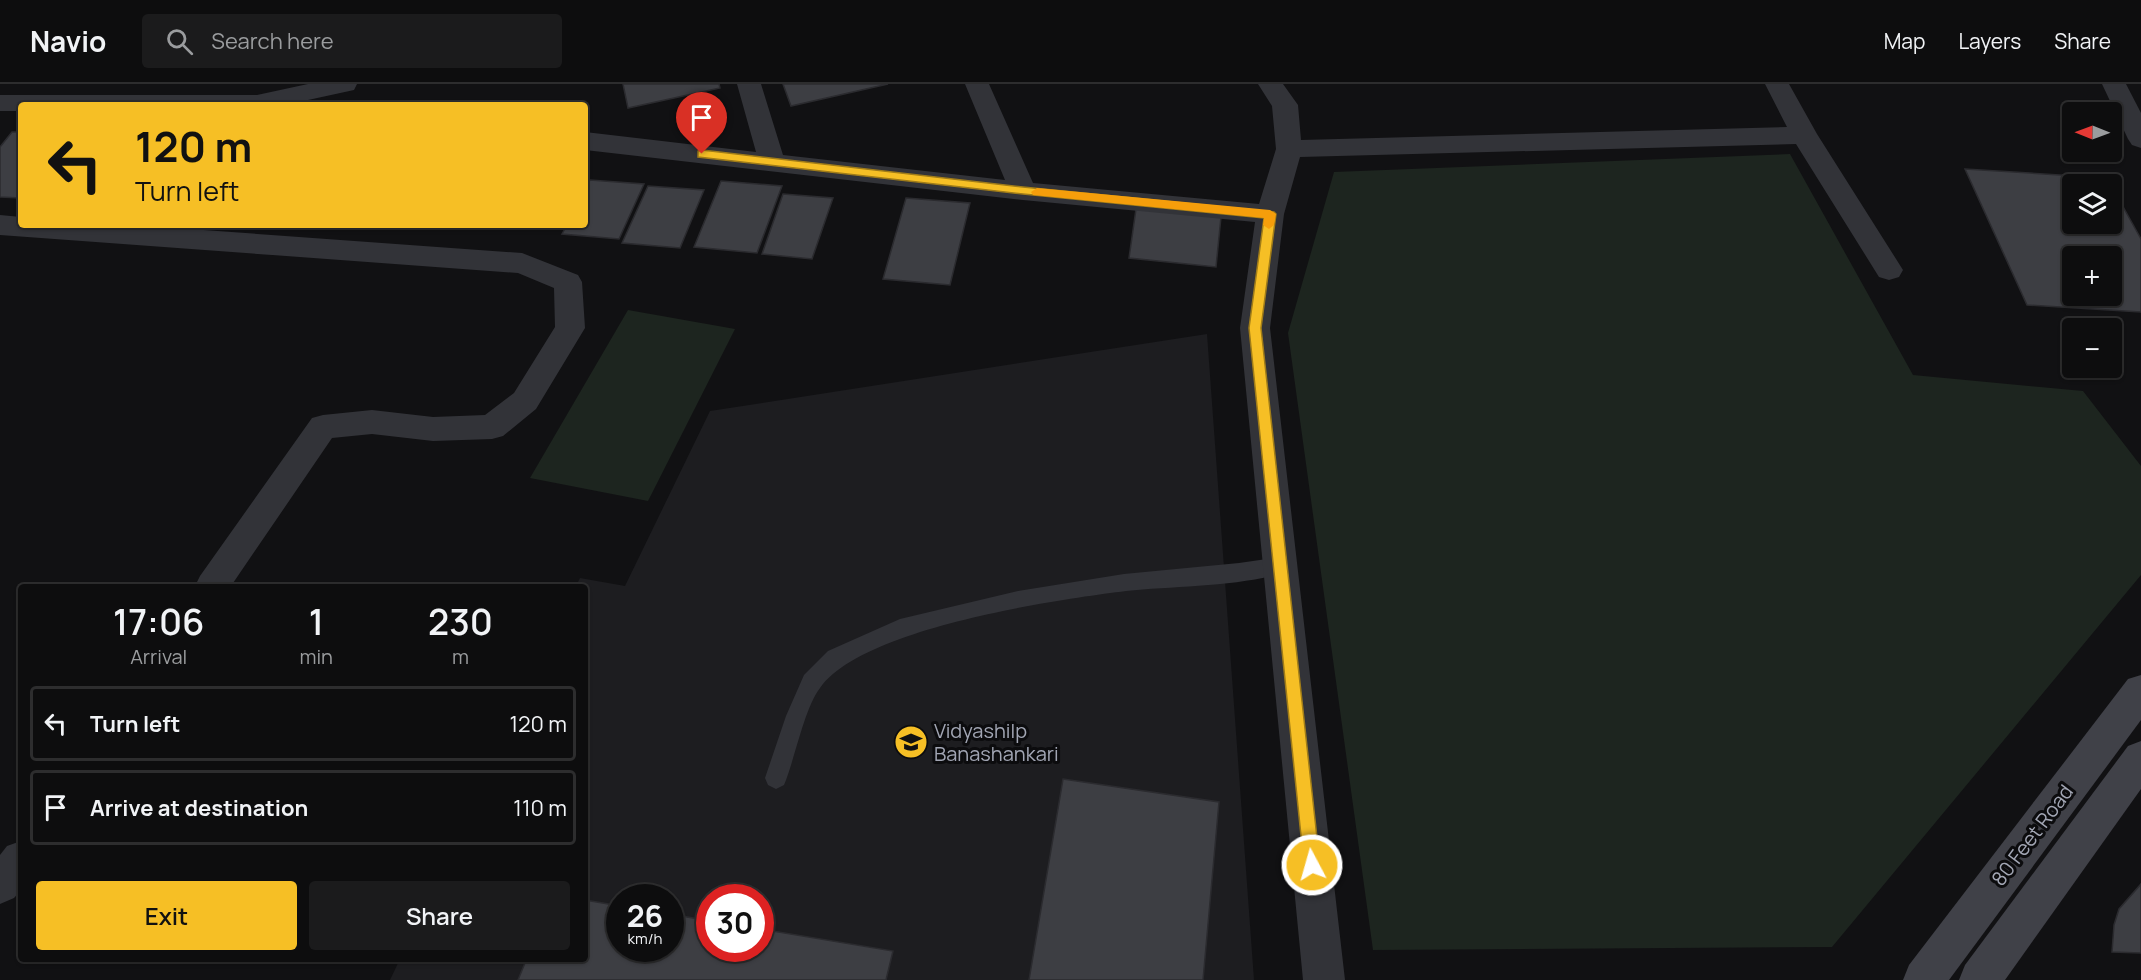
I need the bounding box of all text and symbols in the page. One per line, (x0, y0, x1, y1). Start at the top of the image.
search box (142, 14, 562, 68)
text: Navio (30, 22, 106, 60)
icon: search (163, 25, 196, 58)
text: Search here (211, 26, 334, 56)
text: Map (1884, 27, 1925, 55)
text: Layers (1958, 27, 2021, 55)
text: Share (2054, 27, 2111, 55)
pin (676, 92, 727, 154)
icon: arrive (685, 101, 718, 134)
north arrow (2062, 102, 2122, 162)
map controls (2062, 102, 2122, 378)
text: 120 m (135, 117, 252, 175)
icon: left (36, 126, 114, 204)
text: Turn left (135, 172, 239, 209)
button: layers (2062, 174, 2122, 234)
button: + (2062, 246, 2122, 306)
button: − (2062, 318, 2122, 378)
text: 17:06 (113, 597, 204, 646)
text: 1 (309, 597, 324, 646)
text: 230 (428, 597, 493, 646)
text: Arrival (130, 643, 187, 670)
text: min (299, 643, 333, 670)
text: m (452, 643, 469, 670)
icon: left (39, 707, 72, 740)
text: Turn left (90, 709, 180, 739)
text: 120 m (509, 709, 567, 739)
place label: Vidyashilp Banashankari (934, 717, 1059, 767)
school or university icon: Vidyashilp Banashankari (893, 724, 929, 760)
street label: 80 Feet Road (1985, 779, 2079, 891)
icon: arrive (39, 791, 72, 824)
text: Arrive at destination (90, 793, 308, 823)
text: 110 m (513, 793, 567, 823)
position arrow (1280, 833, 1344, 897)
button: Exit (36, 881, 297, 950)
button: Share (309, 881, 570, 950)
speed limit sign: 30 (696, 884, 774, 962)
text: 26 (627, 895, 663, 936)
text: km/h (628, 928, 662, 949)

